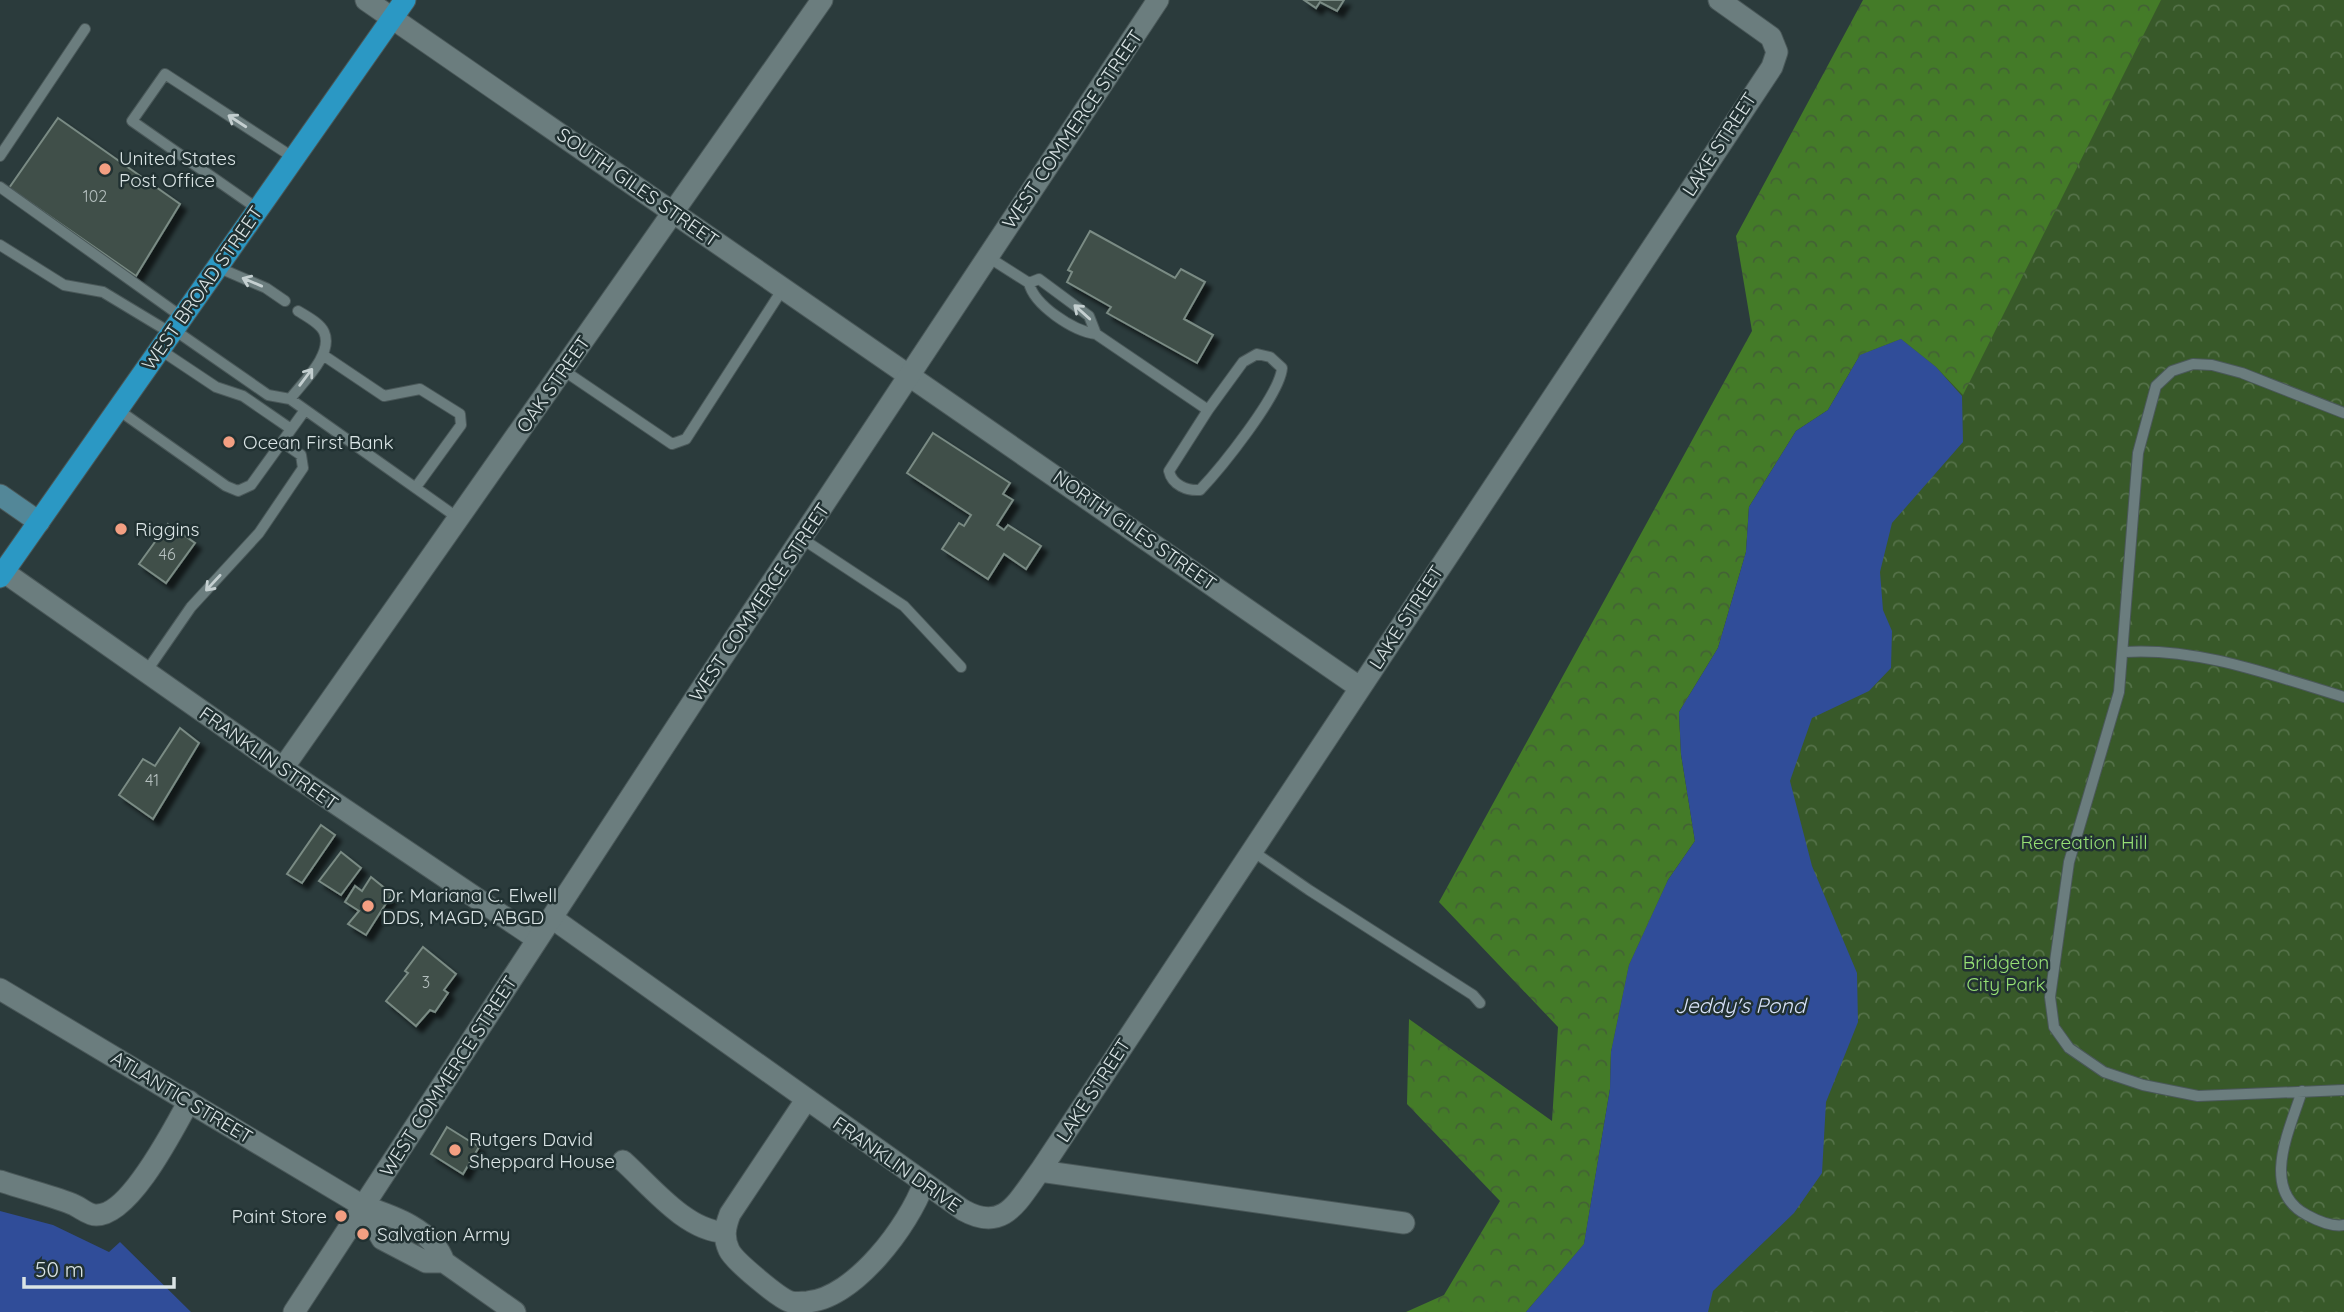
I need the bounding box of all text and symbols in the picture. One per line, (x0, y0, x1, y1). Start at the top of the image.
street label: WEST COMMERCE STREET (996, 25, 1148, 233)
street label: LAKE STREET (1676, 87, 1762, 201)
one-way arrow (227, 113, 247, 127)
street label: SOUTH GILES STREET (553, 122, 723, 252)
place label: United States Post Office (119, 146, 236, 192)
marker: United States Post Office (97, 161, 113, 177)
house number: 102 (83, 186, 107, 206)
street label: WEST BROAD STREET (136, 201, 268, 375)
one-way arrow (242, 275, 263, 288)
one-way arrow (1073, 304, 1091, 320)
street label: OAK STREET (511, 331, 595, 437)
one-way arrow (299, 368, 314, 387)
place label: Ocean First Bank (243, 430, 394, 454)
marker: Ocean First Bank (221, 434, 237, 450)
street label: NORTH GILES STREET (1049, 465, 1221, 595)
street label: WEST COMMERCE STREET (683, 498, 835, 706)
place label: Riggins (135, 517, 200, 541)
marker: Riggins (113, 521, 129, 537)
house number: 46 (158, 544, 176, 564)
street label: LAKE STREET (1363, 560, 1449, 674)
one-way arrow (205, 574, 221, 592)
street label: FRANKLIN STREET (195, 701, 343, 815)
house number: 41 (145, 770, 159, 790)
park label: Recreation Hill (2020, 830, 2148, 854)
place label: Dr. Mariana C. Elwell DDS, MAGD, ABGD (382, 883, 557, 929)
marker: Dr. Mariana C. Elwell DDS, MAGD, ABGD (360, 898, 376, 914)
park label: Bridgeton City Park (1963, 950, 2049, 996)
street label: WEST COMMERCE STREET (374, 971, 522, 1181)
house number: 3 (422, 972, 430, 992)
water label: Jeddy's Pond (1675, 992, 1808, 1018)
street label: LAKE STREET (1050, 1033, 1136, 1147)
street label: ATLANTIC STREET (107, 1045, 257, 1149)
street label: FRANKLIN DRIVE (828, 1111, 966, 1217)
place label: Rutgers David Sheppard House (469, 1127, 615, 1173)
marker: Rutgers David Sheppard House (447, 1142, 463, 1158)
place label: Paint Store (231, 1204, 327, 1228)
marker: Paint Store (333, 1208, 349, 1224)
place label: Salvation Army (377, 1222, 510, 1246)
marker: Salvation Army (355, 1226, 371, 1242)
scale bar (24, 1246, 175, 1290)
text: 50 m (35, 1256, 84, 1282)

